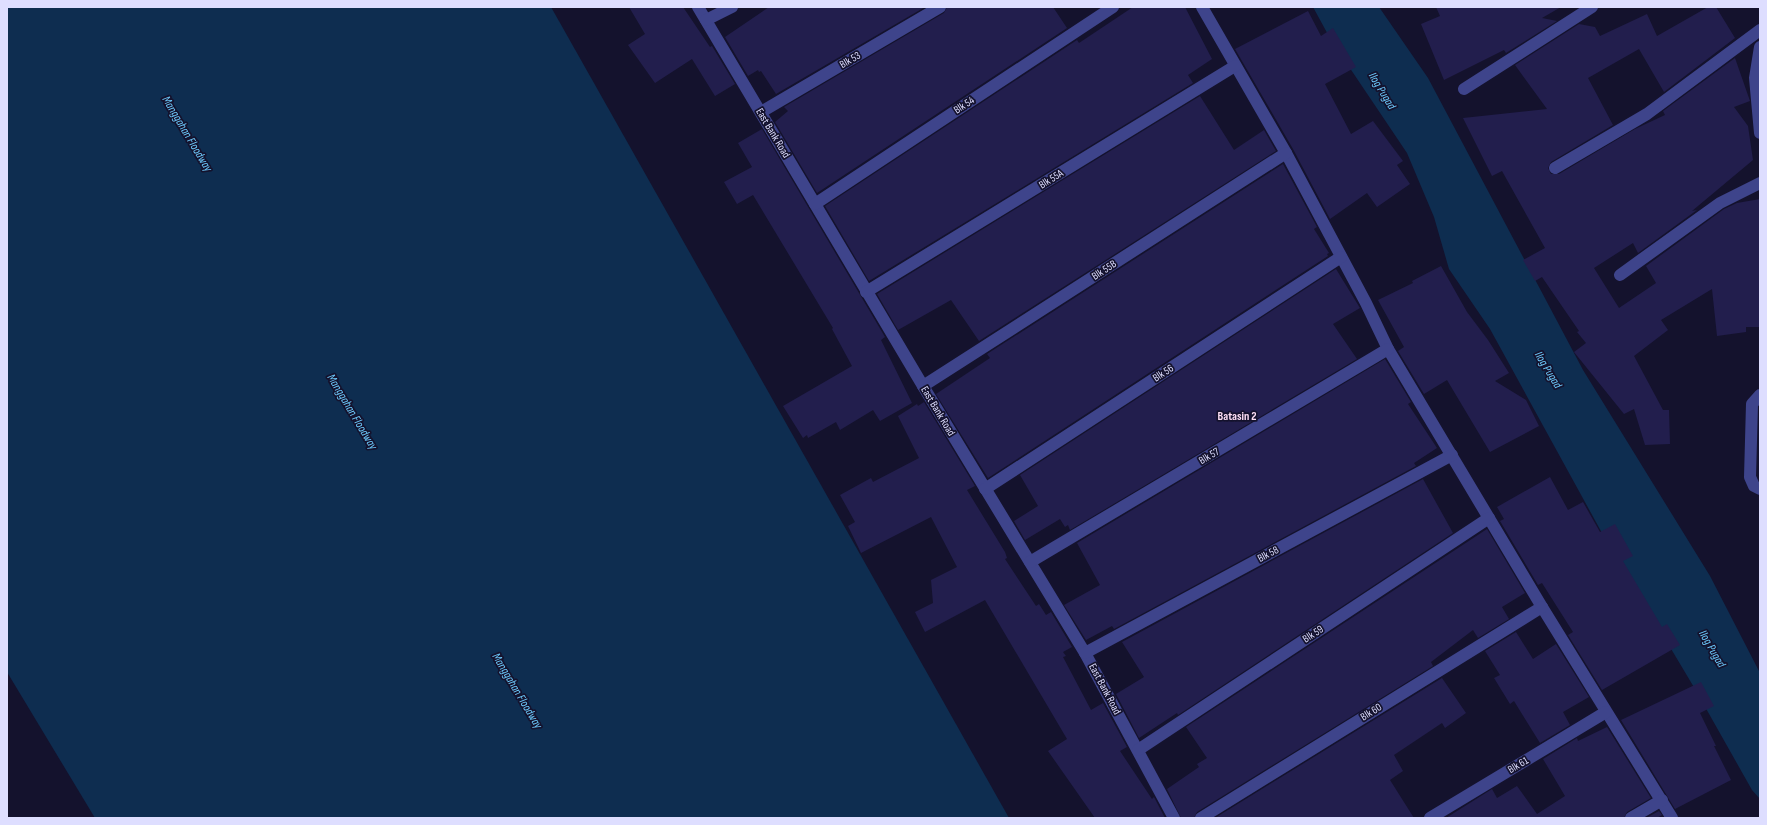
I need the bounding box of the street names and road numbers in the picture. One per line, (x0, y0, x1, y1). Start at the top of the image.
street label: Blk 53 (837, 49, 863, 71)
street label: Blk 54 (951, 93, 977, 116)
street label: East Bank Road (753, 106, 793, 161)
street label: Blk 55A (1036, 166, 1066, 192)
street label: Blk 55B (1089, 257, 1119, 283)
street label: Blk 56 (1150, 361, 1176, 384)
street label: East Bank Road (918, 384, 958, 439)
street label: Blk 57 (1196, 445, 1222, 467)
street label: Blk 58 (1255, 543, 1281, 565)
street label: Blk 59 (1300, 622, 1326, 645)
street label: East Bank Road (1086, 661, 1124, 717)
street label: Blk 60 (1358, 700, 1384, 724)
street label: Blk 61 (1505, 754, 1531, 776)

